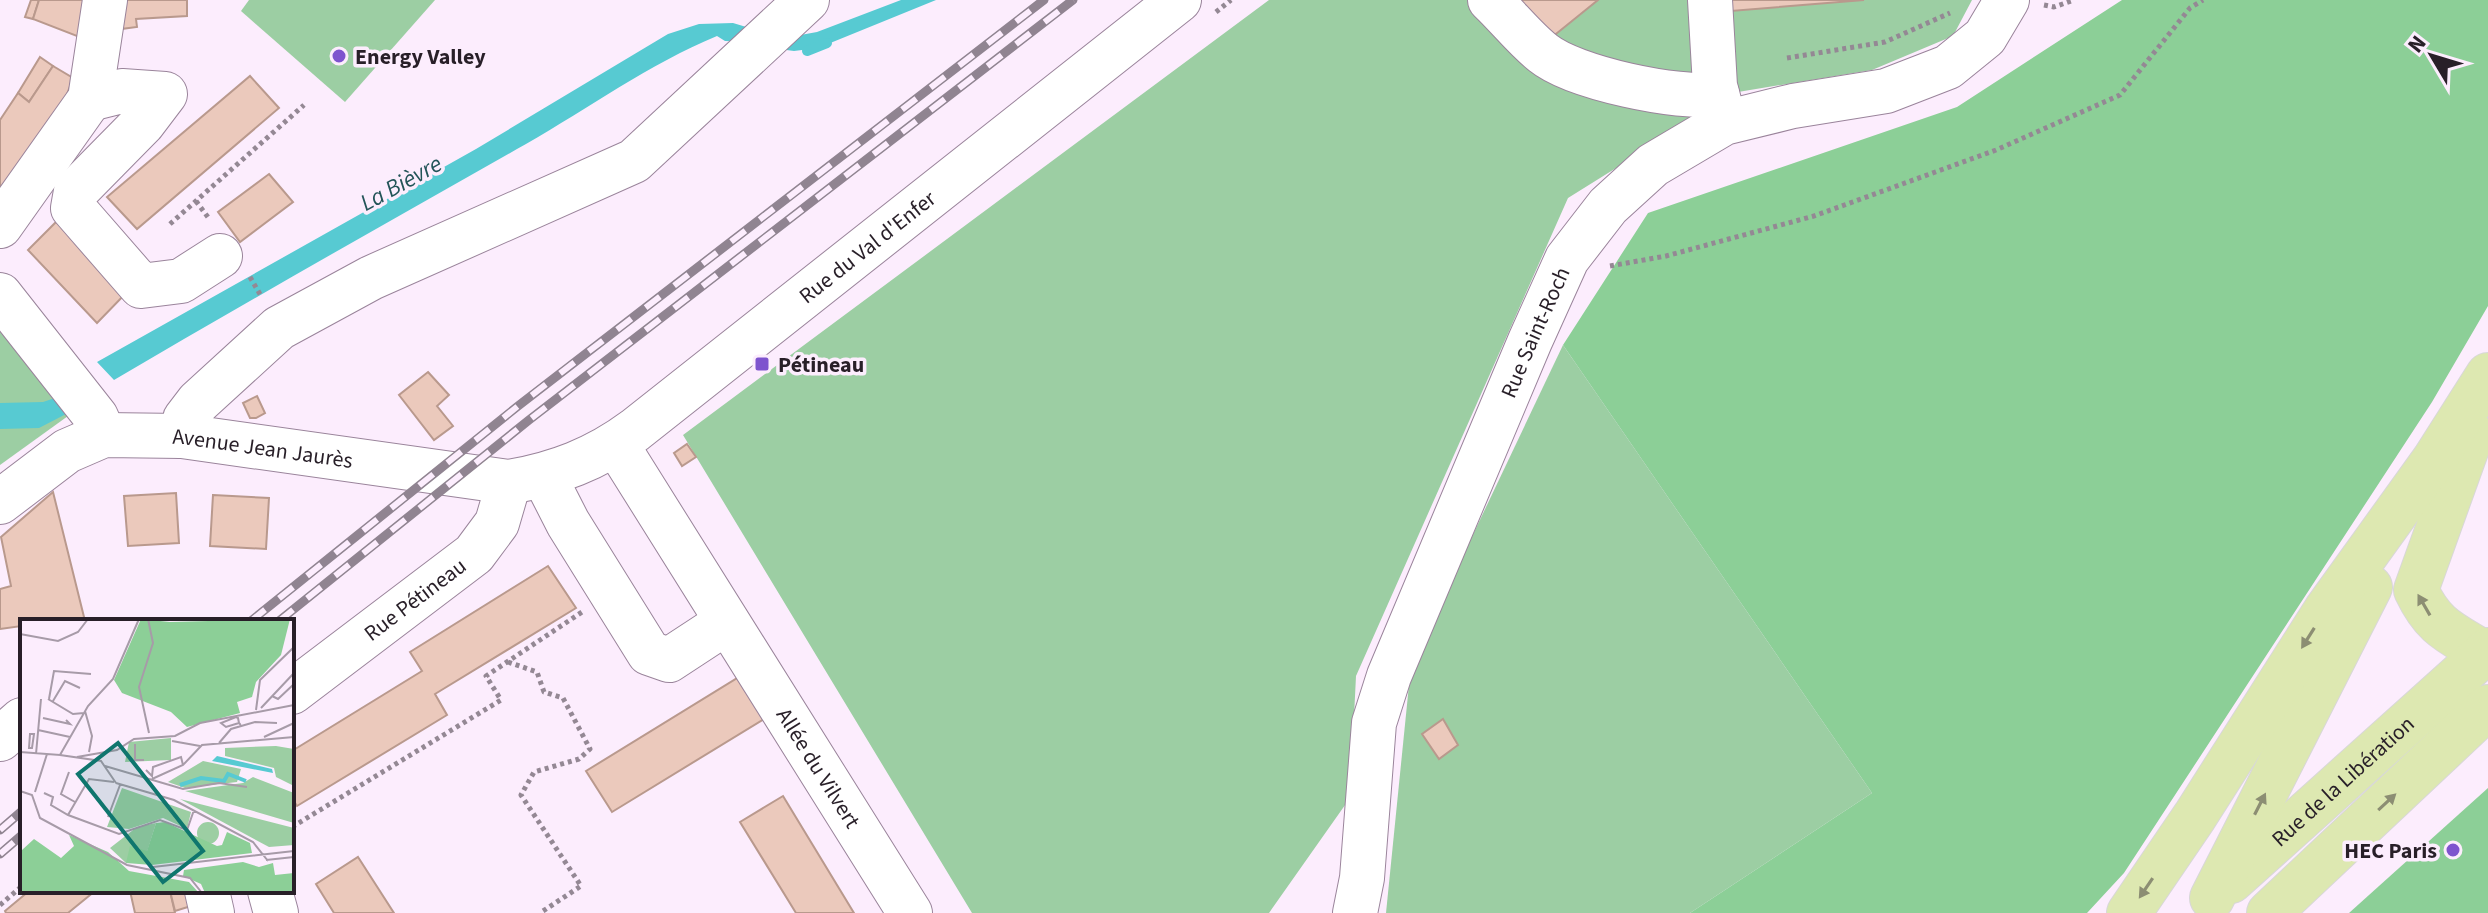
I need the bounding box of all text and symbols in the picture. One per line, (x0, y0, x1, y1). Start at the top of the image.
north arrow (2392, 16, 2472, 96)
text: N (2400, 29, 2434, 60)
place label: Energy Valley (355, 41, 486, 73)
marker: Energy Valley (330, 47, 348, 65)
water label: La Bièvre (354, 147, 449, 220)
street label: Rue du Val d'Enfer (792, 183, 943, 312)
street label: Rue Saint-Roch (1493, 262, 1578, 403)
place label: Pétineau (778, 349, 864, 381)
marker: Pétineau (753, 355, 771, 373)
street label: Avenue Jean Jaurès (172, 421, 355, 477)
street label: Rue Pétineau (357, 550, 473, 649)
one-way arrow (2417, 594, 2431, 616)
inset map (20, 619, 294, 893)
one-way arrow (2301, 627, 2316, 648)
street label: Allée du Vilvert (768, 702, 868, 835)
street label: Rue de la Libération (2265, 709, 2422, 854)
one-way arrow (2253, 792, 2266, 815)
one-way arrow (2377, 793, 2396, 812)
place label: HEC Paris (2344, 835, 2437, 867)
marker: HEC Paris (2444, 841, 2462, 859)
one-way arrow (2139, 877, 2154, 898)

